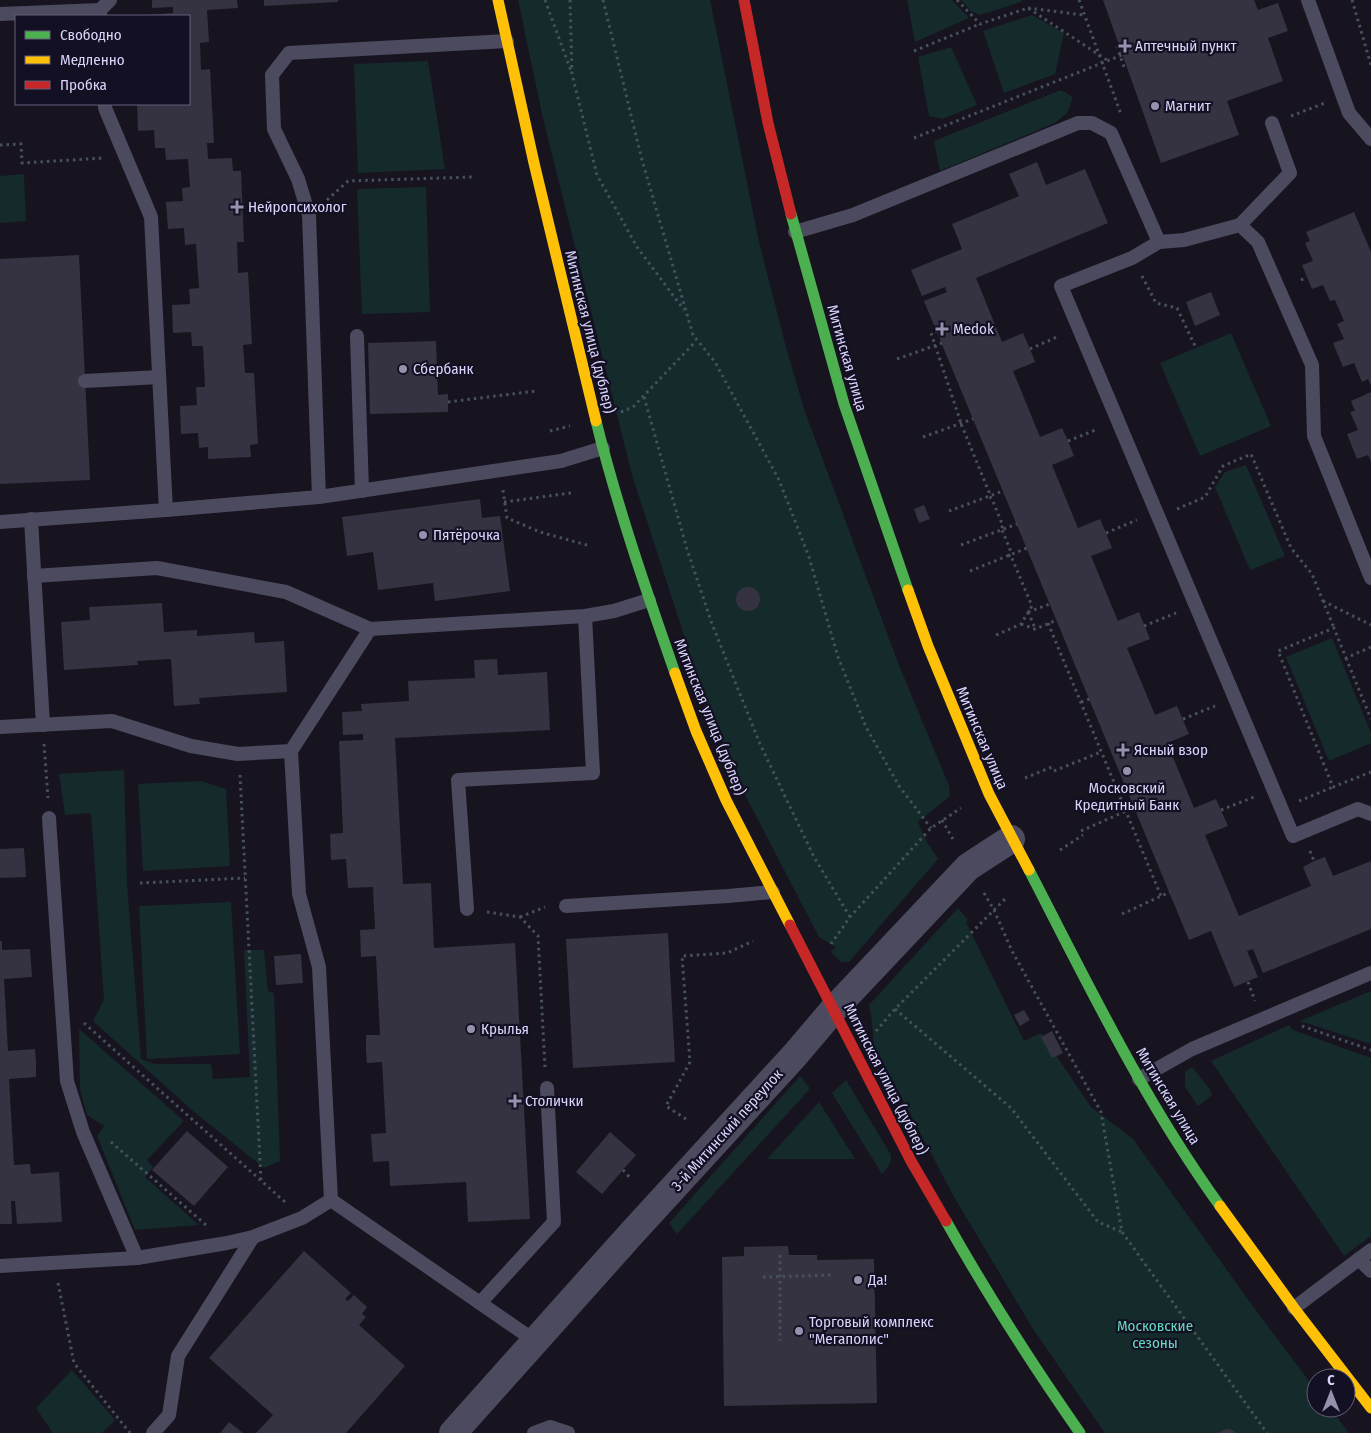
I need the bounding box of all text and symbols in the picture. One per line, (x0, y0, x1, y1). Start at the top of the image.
legend (15, 15, 190, 105)
text: Свободно (60, 26, 122, 44)
place label: Аптечный пункт (1135, 37, 1238, 55)
marker: Аптечный пункт (1119, 40, 1131, 52)
text: Медленно (60, 51, 125, 69)
text: Пробка (60, 76, 107, 94)
place label: Магнит (1165, 97, 1212, 115)
marker: Магнит (1149, 100, 1161, 112)
place label: Нейропсихолог (248, 198, 347, 216)
marker: Нейропсихолог (230, 200, 244, 214)
street label: Митинская улица (дублер) (561, 249, 619, 415)
street label: Митинская улица (823, 303, 871, 413)
place label: Medok (953, 320, 994, 338)
marker: Medok (935, 322, 949, 336)
place label: Сбербанк (413, 360, 474, 378)
marker: Сбербанк (397, 363, 409, 375)
place label: Пятёрочка (433, 526, 500, 544)
marker: Пятёрочка (417, 529, 429, 541)
street label: Митинская улица (дублер) (670, 636, 750, 798)
street label: Митинская улица (952, 684, 1012, 792)
place label: Ясный взор (1134, 741, 1208, 759)
marker: Ясный взор (1116, 743, 1130, 757)
marker: Московский Кредитный Банк (1121, 765, 1133, 777)
place label: Московский Кредитный Банк (1075, 779, 1179, 814)
street label: Митинская улица (дублер) (840, 1000, 932, 1158)
place label: Крылья (481, 1020, 529, 1038)
marker: Крылья (465, 1023, 477, 1035)
street label: Митинская улица (1132, 1044, 1204, 1148)
street label: 3-й Митинский переулок (668, 1065, 786, 1195)
place label: Столички (525, 1092, 584, 1110)
marker: Столички (509, 1095, 521, 1107)
place label: Да! (867, 1271, 887, 1289)
marker: Да! (852, 1274, 864, 1286)
place label: Торговый комплекс "Мегаполис" (809, 1313, 934, 1348)
park label: Московские сезоны (1117, 1317, 1193, 1352)
marker: Торговый комплекс "Мегаполис" (793, 1325, 805, 1337)
north arrow (1306, 1368, 1356, 1418)
text: С (1327, 1372, 1335, 1389)

